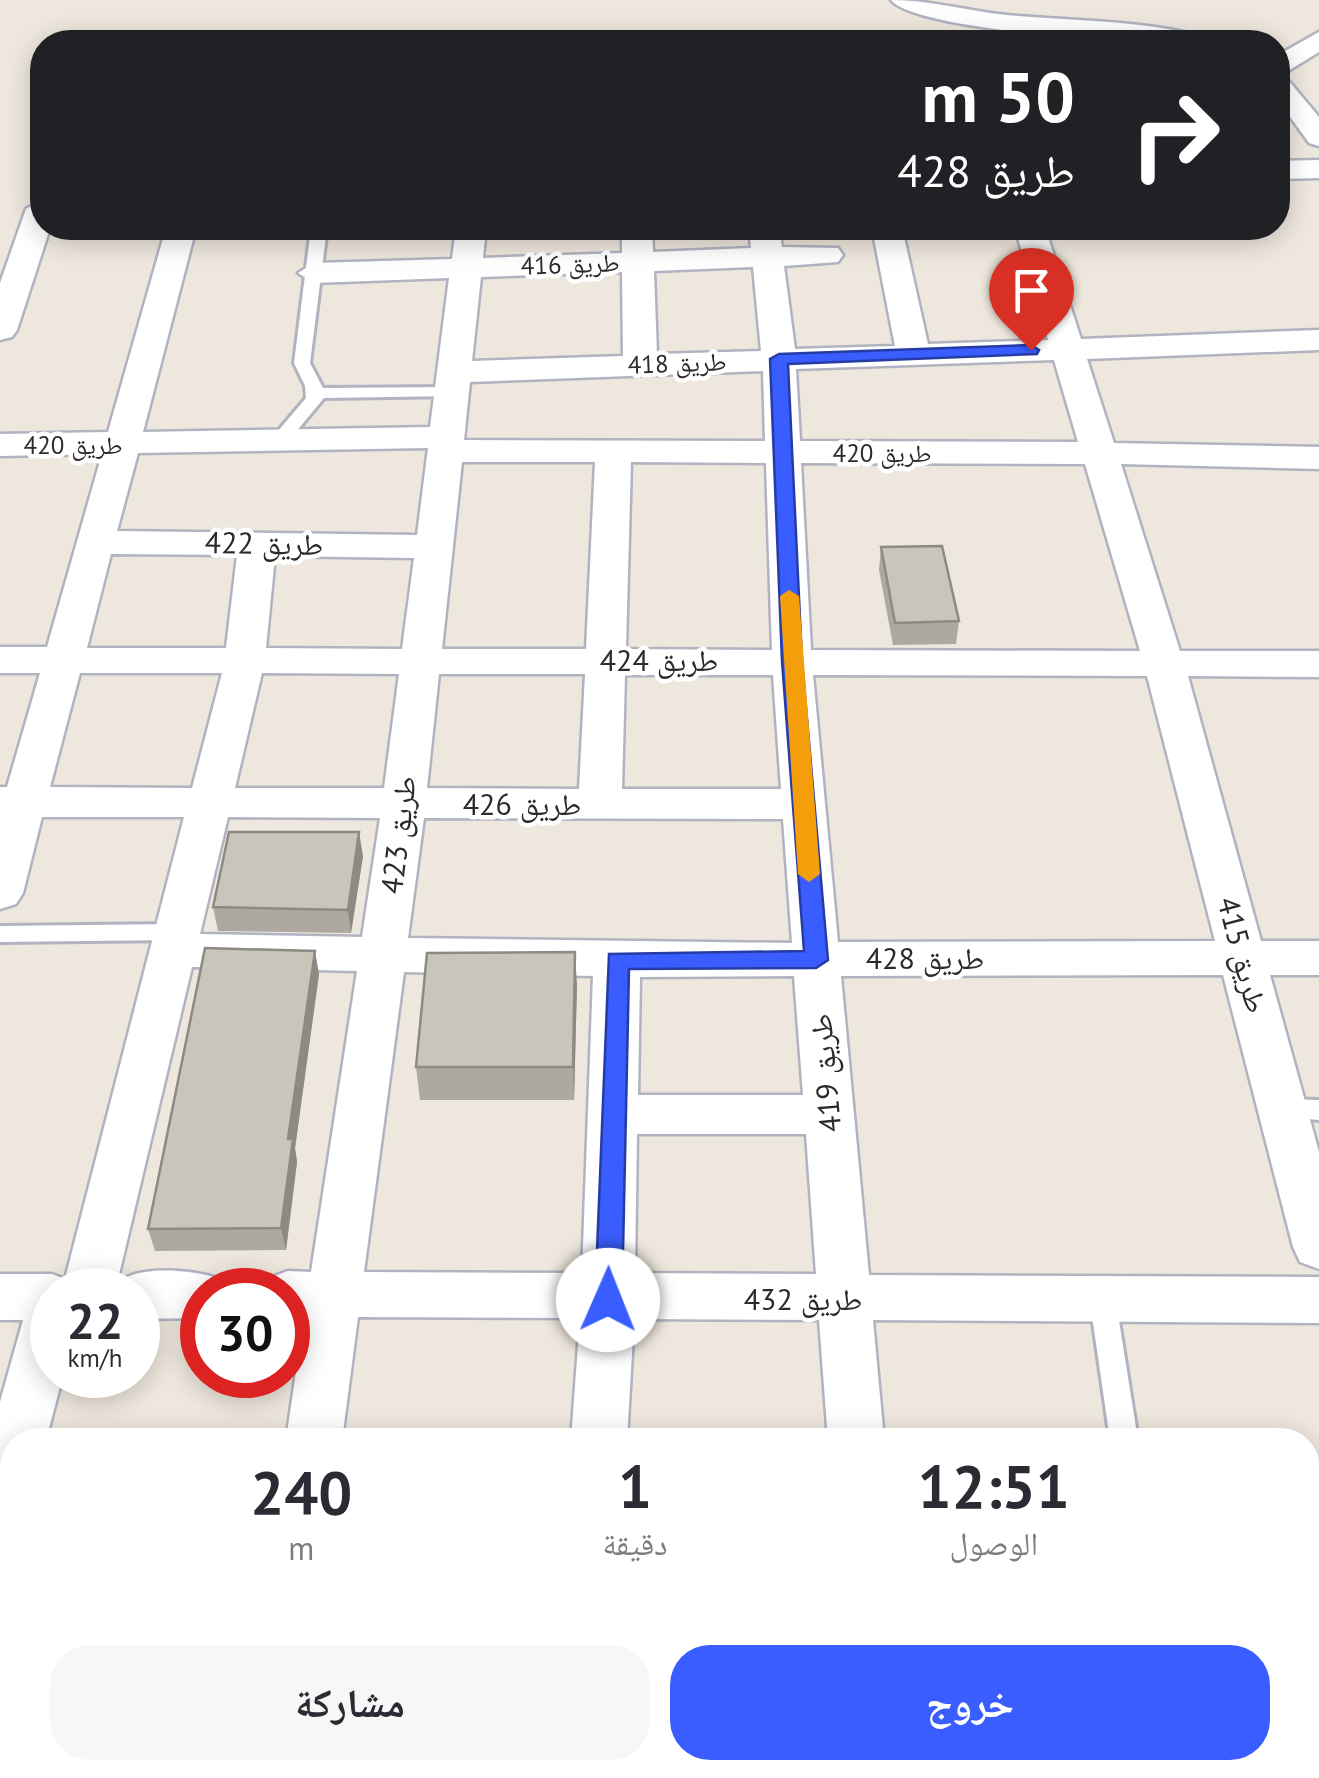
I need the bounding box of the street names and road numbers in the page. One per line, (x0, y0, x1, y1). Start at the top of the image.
street label: طريق 416 (520, 246, 620, 282)
street label: طريق 418 (627, 345, 727, 381)
street label: طريق 420 (24, 429, 122, 461)
street label: طريق 420 (833, 437, 931, 469)
street label: طريق 422 (204, 522, 324, 563)
street label: طريق 424 (600, 640, 718, 679)
street label: طريق 423 (371, 774, 424, 896)
street label: طريق 426 (463, 784, 581, 823)
street label: طريق 415 (1209, 892, 1278, 1017)
street label: طريق 428 (866, 938, 984, 977)
street label: طريق 419 (800, 1012, 849, 1134)
street label: طريق 432 (744, 1279, 862, 1318)

